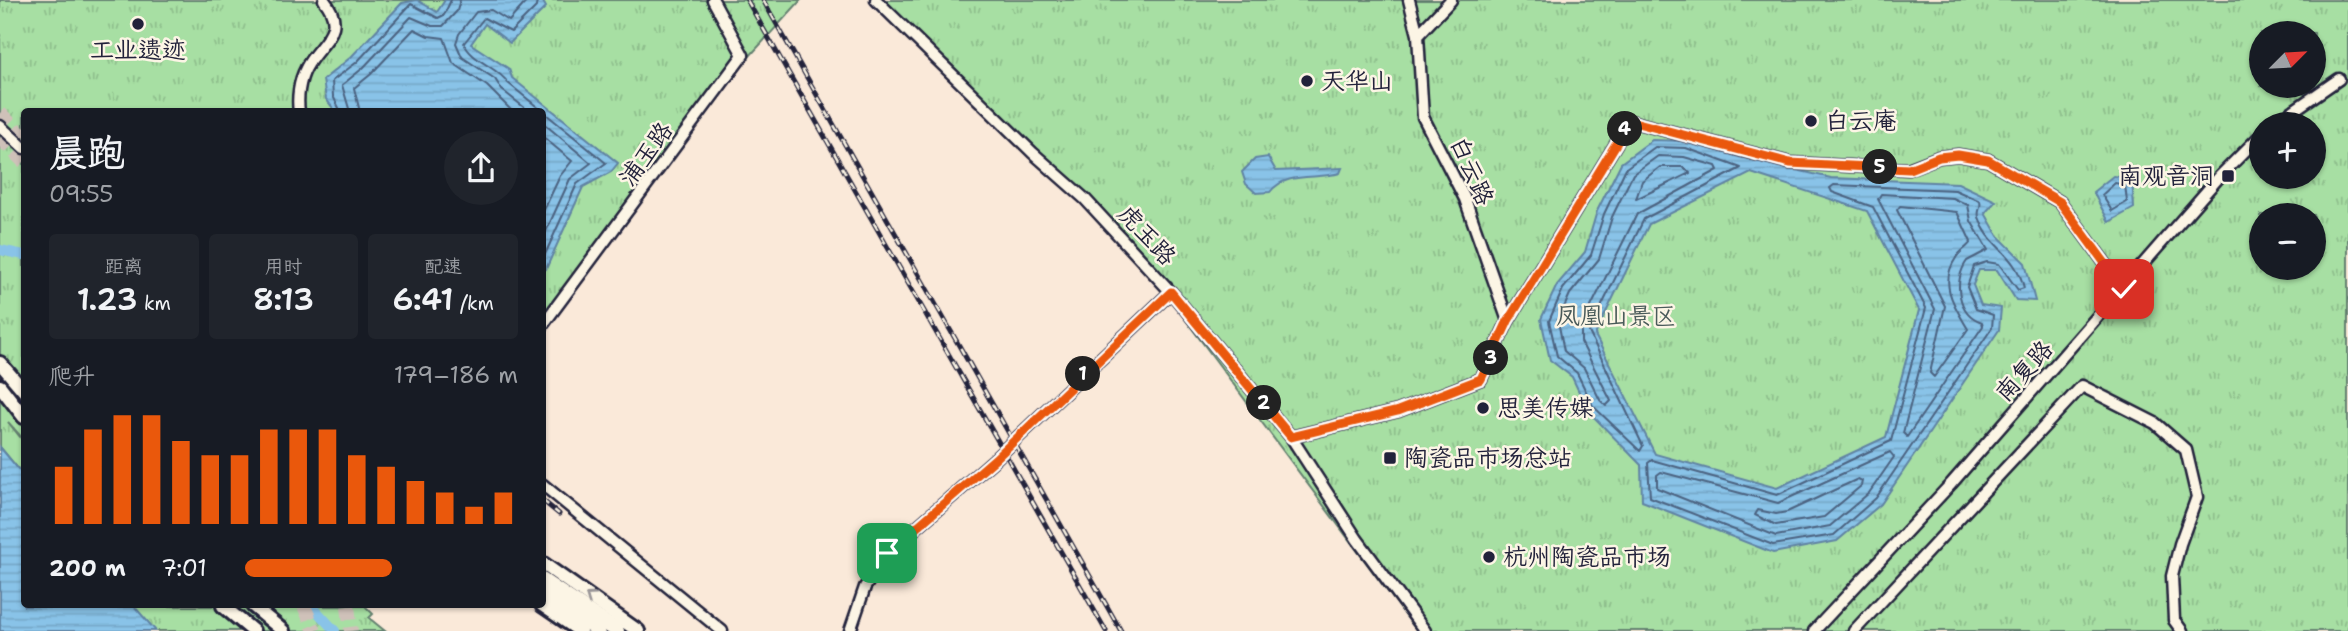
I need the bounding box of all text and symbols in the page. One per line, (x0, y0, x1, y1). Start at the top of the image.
marker: 工业遗迹 (130, 16, 146, 32)
north arrow (2249, 21, 2326, 98)
map controls (2249, 21, 2326, 280)
place label: 工业遗迹 (90, 34, 186, 66)
place label: 天华山 (1321, 65, 1393, 97)
marker: 天华山 (1299, 73, 1315, 89)
place label: 白云庵 (1825, 105, 1897, 137)
pin: 4 (1608, 111, 1642, 146)
button: + (2249, 112, 2326, 189)
marker: 白云庵 (1803, 113, 1819, 129)
street label: 浦玉路 (612, 115, 680, 193)
text: 4 (1618, 116, 1631, 141)
text: 晨跑 (49, 127, 125, 178)
button: share (444, 131, 518, 205)
street label: 白云路 (1443, 132, 1501, 210)
pin: 5 (1862, 150, 1898, 184)
text: 5 (1874, 154, 1885, 179)
place label: 南观音洞 (2118, 160, 2214, 192)
marker: 南观音洞 (2220, 168, 2236, 184)
text: 09:55 (49, 179, 113, 209)
street label: 虎玉路 (1111, 198, 1183, 272)
button: − (2249, 203, 2326, 280)
text: 距离 (105, 254, 143, 279)
text: 用时 (264, 254, 303, 279)
text: 配速 (424, 254, 462, 279)
pin (2094, 259, 2154, 319)
icon: check (2105, 270, 2143, 308)
text: 1.23 (77, 279, 137, 320)
text: 8:13 (253, 279, 314, 320)
text: 6:41 (392, 279, 453, 320)
text: km (137, 291, 171, 316)
text: /km (453, 291, 494, 316)
park label: 凤凰山景区 (1556, 300, 1676, 332)
street label: 南复路 (1988, 334, 2060, 408)
pin: 3 (1474, 340, 1508, 376)
text: 3 (1484, 345, 1497, 370)
pin: 1 (1066, 356, 1100, 392)
text: 179–186 m (394, 360, 518, 390)
text: 爬升 (49, 361, 95, 391)
text: 1 (1078, 361, 1087, 386)
pin: 2 (1246, 386, 1282, 420)
text: 2 (1257, 390, 1270, 415)
place label: 思美传媒 (1497, 392, 1593, 424)
marker: 思美传媒 (1475, 400, 1491, 416)
place label: 陶瓷品市场总站 (1404, 442, 1572, 474)
marker: 陶瓷品市场总站 (1382, 450, 1398, 466)
pin (857, 523, 917, 583)
icon: arrive (868, 534, 906, 572)
place label: 杭州陶瓷品市场 (1503, 541, 1671, 573)
marker: 杭州陶瓷品市场 (1481, 549, 1497, 565)
text: 200 m (49, 553, 126, 583)
text: 7:01 (161, 553, 207, 583)
one-way arrow (585, 593, 598, 605)

